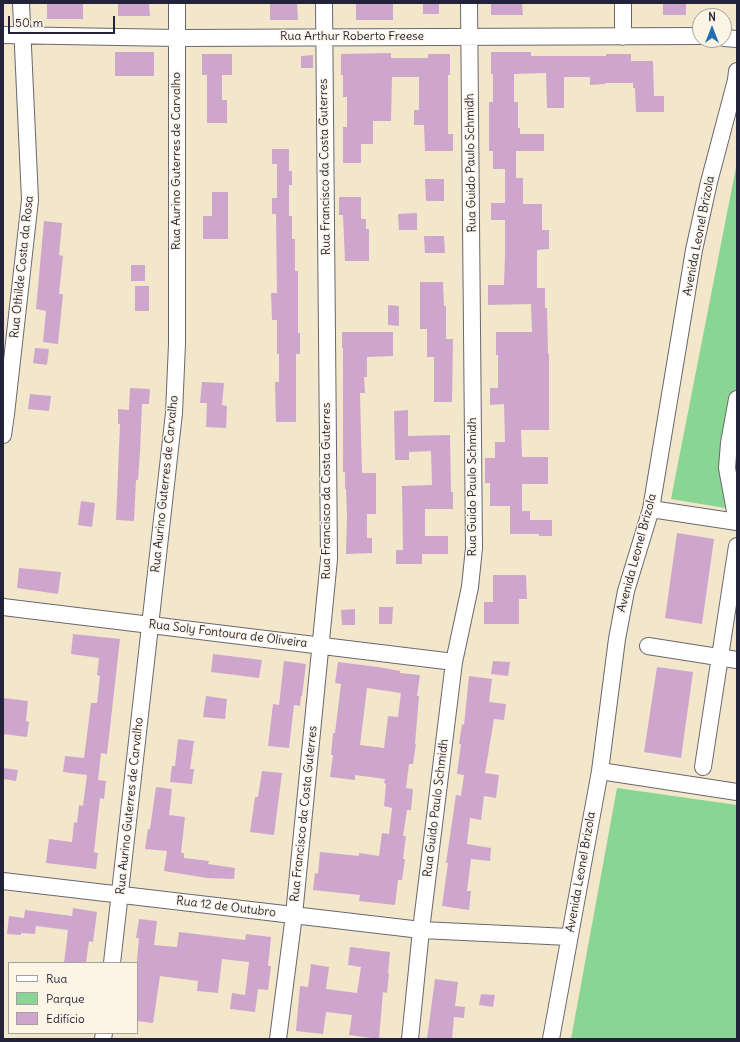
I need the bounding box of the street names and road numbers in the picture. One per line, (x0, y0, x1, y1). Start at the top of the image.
street label: Rua Arthur Roberto Freese (280, 30, 424, 44)
street label: Rua Aurino Guterres de Carvalho (170, 72, 184, 250)
street label: Rua Francisco da Costa Guterres (316, 78, 334, 256)
street label: Rua Guido Paulo Schmidh (463, 93, 479, 233)
street label: Avenida Leonel Brizola (680, 175, 718, 297)
street label: Rua Othilde Costa da Rosa (7, 195, 37, 339)
street label: Rua Aurino Guterres de Carvalho (149, 395, 181, 573)
street label: Rua Francisco da Costa Guterres (320, 403, 334, 579)
street label: Rua Guido Paulo Schmidh (466, 417, 480, 557)
street label: Avenida Leonel Brizola (614, 492, 660, 614)
street label: Rua Soly Fontoura de Oliveira (148, 617, 308, 651)
street label: Rua Aurino Guterres de Carvalho (114, 717, 146, 895)
street label: Rua Francisco da Costa Guterres (288, 725, 320, 903)
street label: Rua Guido Paulo Schmidh (420, 738, 452, 878)
street label: Avenida Leonel Brizola (563, 811, 599, 933)
street label: Rua 12 de Outubro (175, 894, 277, 920)

